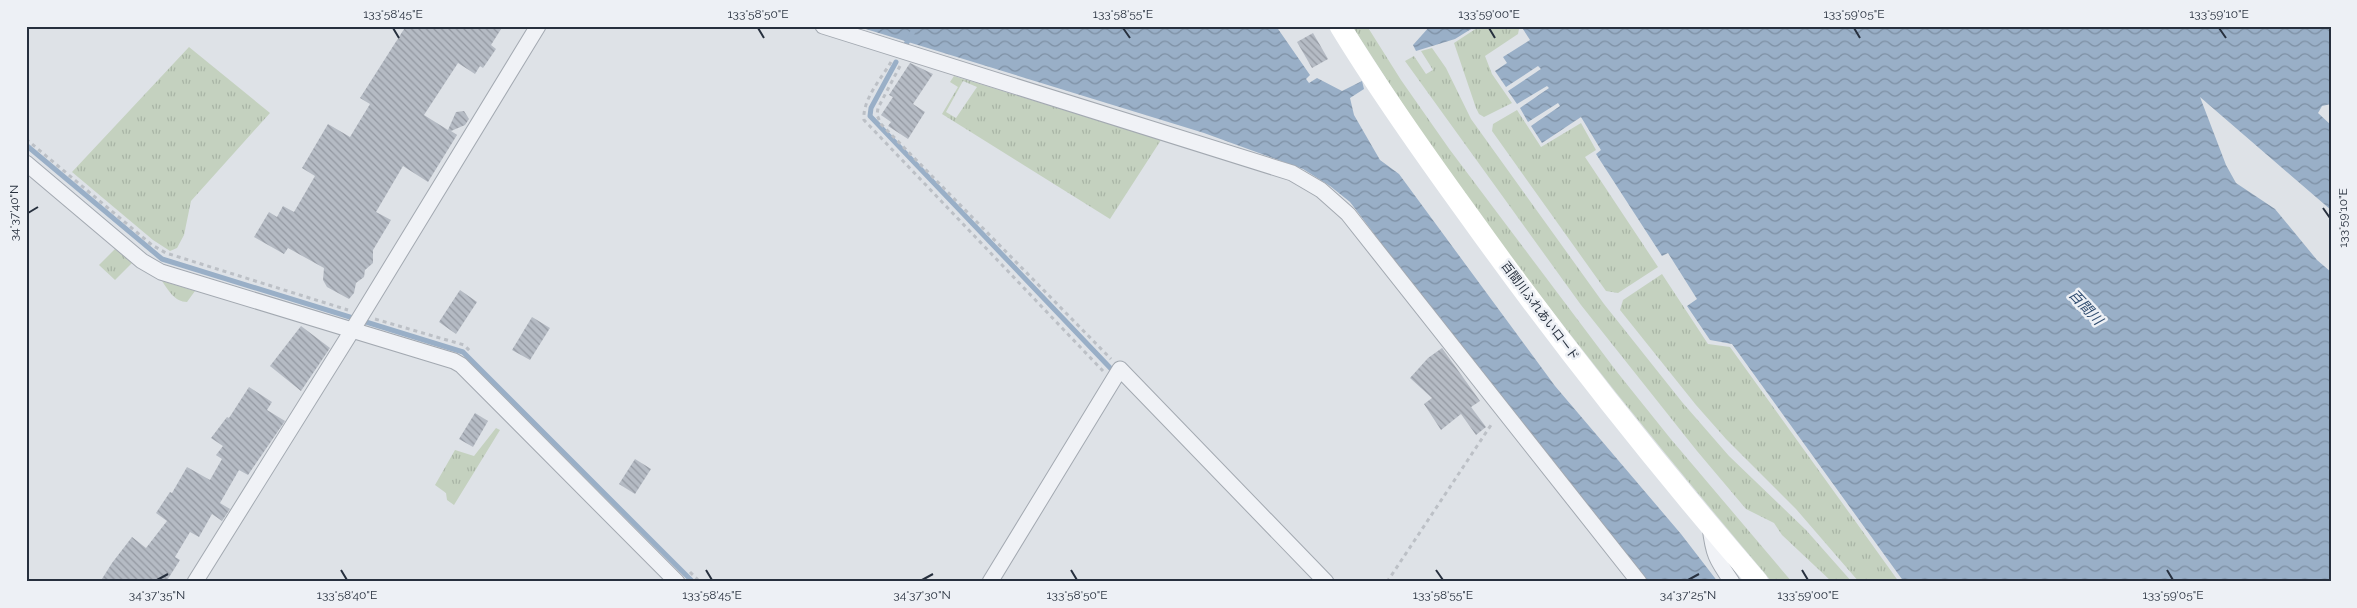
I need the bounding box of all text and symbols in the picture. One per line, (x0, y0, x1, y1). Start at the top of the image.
text: 133°58'45"E (363, 7, 423, 21)
text: 133°58'50"E (727, 7, 789, 21)
text: 133°58'55"E (1093, 7, 1153, 21)
text: 133°59'00"E (1458, 7, 1520, 21)
text: 133°59'05"E (1824, 7, 1884, 21)
text: 133°59'10"E (2189, 7, 2249, 21)
text: 34°37'40"N (7, 185, 21, 241)
text: 133°59'10"E (2336, 188, 2350, 248)
street label: 百間川ふれあいロード (1498, 259, 1582, 363)
water label: 百間川 (2066, 286, 2108, 329)
text: 34°37'35"N (129, 588, 185, 602)
text: 133°58'40"E (317, 588, 377, 602)
text: 133°58'45"E (682, 588, 742, 602)
text: 34°37'30"N (893, 588, 951, 602)
text: 133°58'50"E (1046, 588, 1108, 602)
text: 133°58'55"E (1413, 588, 1473, 602)
text: 34°37'25"N (1660, 588, 1716, 602)
text: 133°59'00"E (1777, 588, 1839, 602)
text: 133°59'05"E (2143, 588, 2203, 602)

